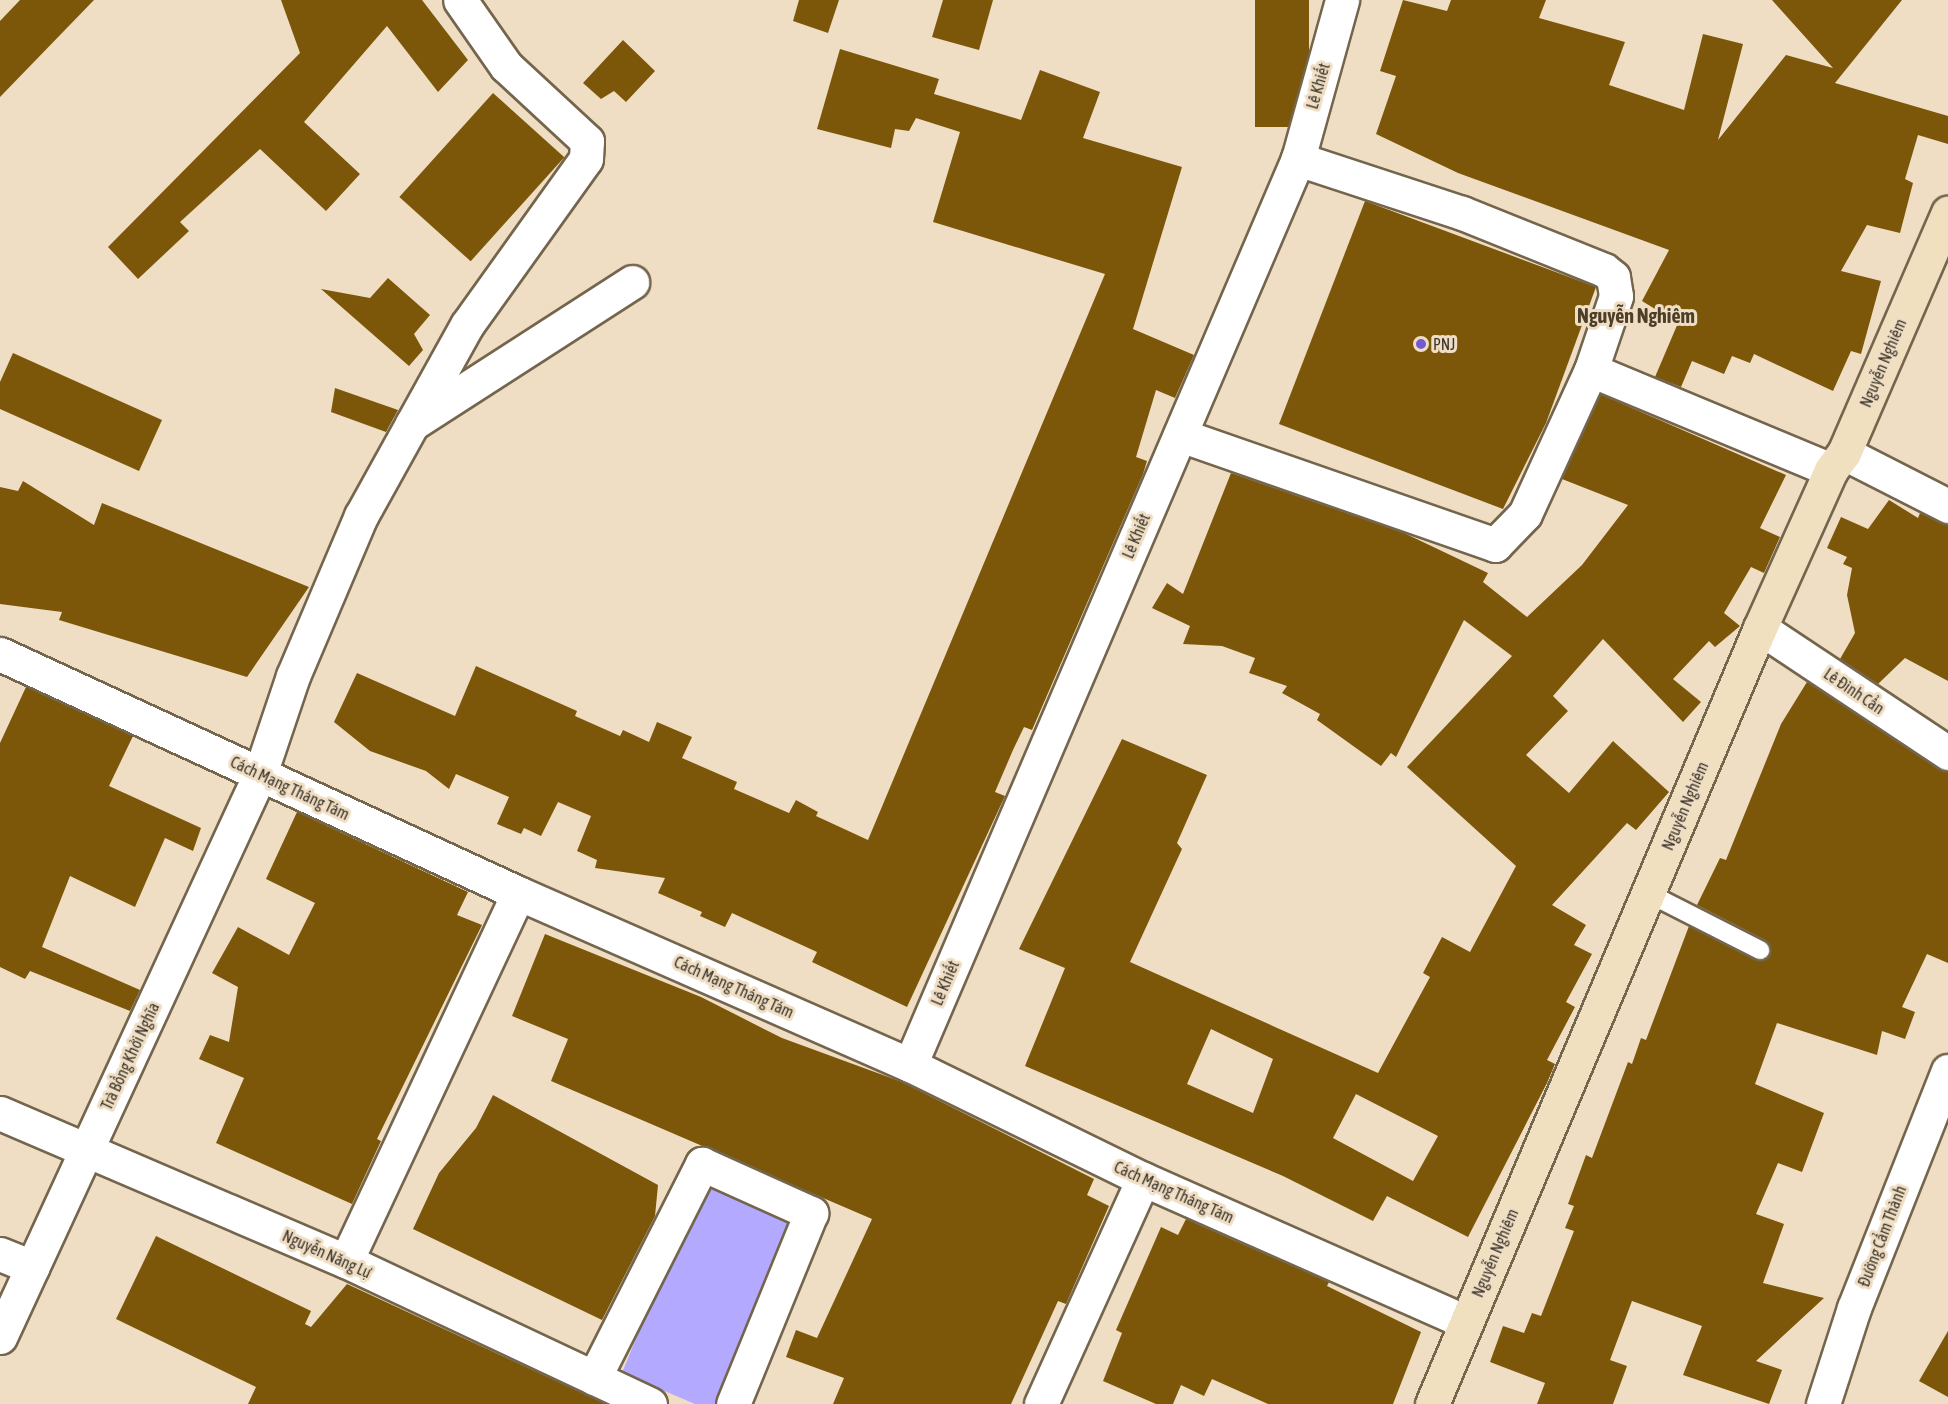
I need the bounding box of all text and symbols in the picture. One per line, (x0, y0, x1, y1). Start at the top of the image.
street label: Lê Khiết (1302, 61, 1334, 111)
district label: Nguyễn Nghiêm (1577, 303, 1695, 327)
street label: Nguyễn Nghiêm (1856, 316, 1910, 410)
place label: PNJ (1433, 334, 1455, 354)
marker: PNJ (1414, 337, 1428, 351)
street label: Lê Khiết (1118, 511, 1154, 561)
street label: Lê Đình Cẩn (1820, 664, 1888, 718)
street label: Cách Mạng Tháng Tám (227, 752, 353, 824)
street label: Nguyễn Nghiêm (1658, 759, 1712, 853)
street label: Cách Mạng Tháng Tám (671, 952, 797, 1022)
street label: Lê Khiết (927, 958, 963, 1008)
street label: Trà Bồng Khởi Nghĩa (97, 999, 163, 1113)
street label: Cách Mạng Tháng Tám (1111, 1157, 1237, 1227)
street label: Đường Cẩm Thành (1854, 1183, 1910, 1289)
street label: Nguyễn Nghiêm (1468, 1206, 1522, 1300)
street label: Nguyễn Năng Lự (280, 1226, 374, 1282)

